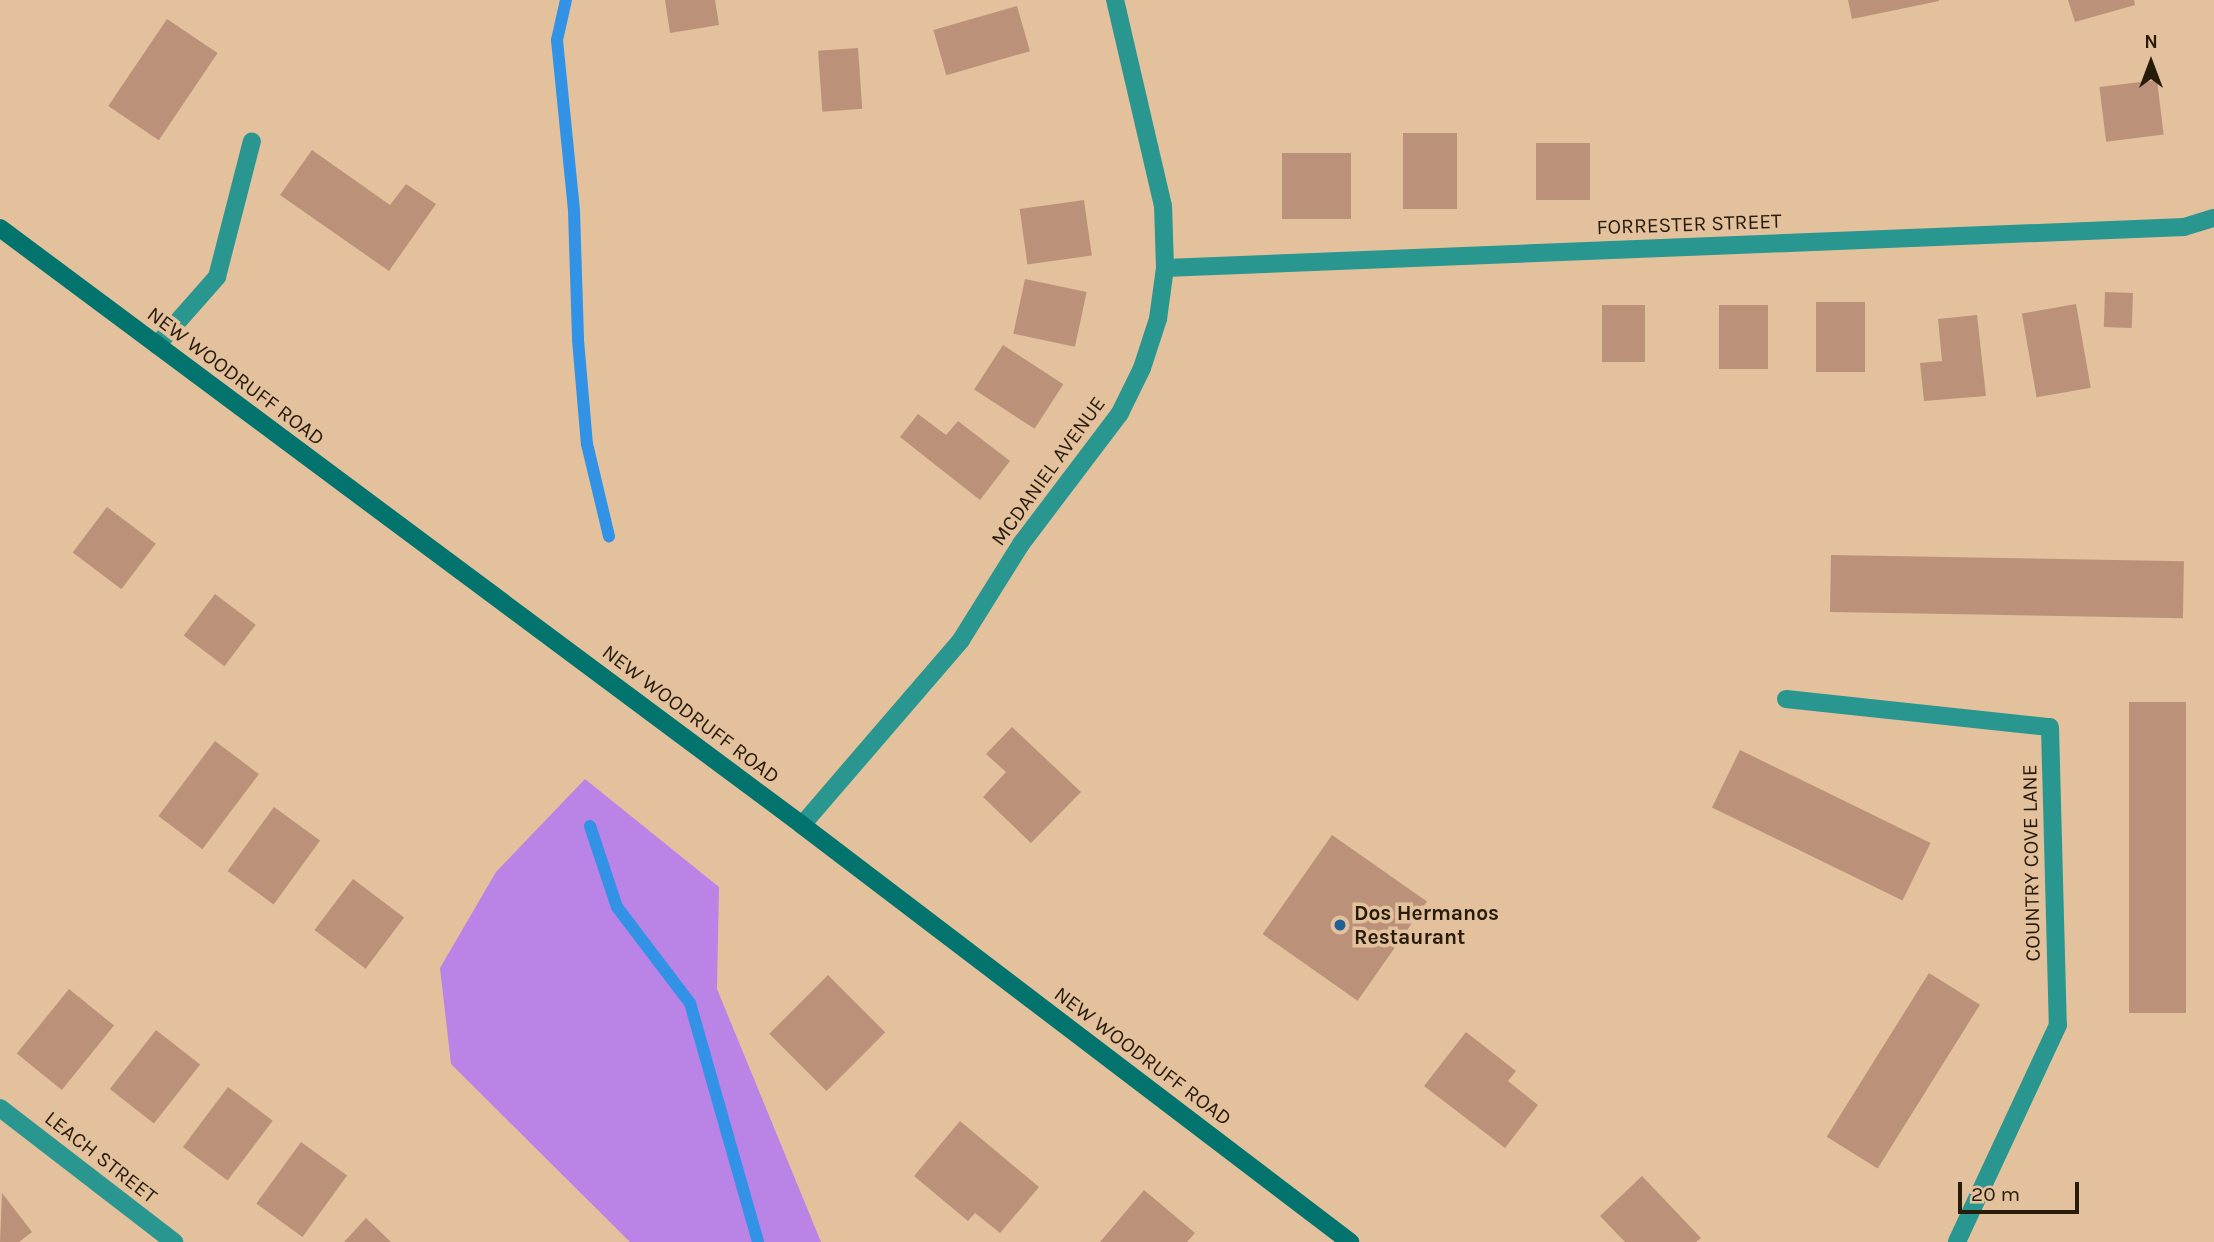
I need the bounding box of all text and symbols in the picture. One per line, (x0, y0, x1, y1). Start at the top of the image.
north arrow (2116, 28, 2186, 98)
text: N (2144, 31, 2158, 53)
street label: FORRESTER STREET (1596, 208, 1782, 240)
street label: NEW WOODRUFF ROAD (142, 301, 330, 451)
street label: MCDANIEL AVENUE (985, 391, 1111, 551)
street label: NEW WOODRUFF ROAD (597, 639, 785, 789)
street label: COUNTRY COVE LANE (2017, 764, 2045, 962)
place label: Dos Hermanos Restaurant (1354, 900, 1499, 950)
marker: Dos Hermanos Restaurant (1332, 917, 1348, 933)
street label: NEW WOODRUFF ROAD (1049, 981, 1237, 1131)
street label: LEACH STREET (40, 1105, 162, 1209)
scale bar (1962, 1168, 2083, 1212)
text: 20 m (1971, 1182, 2020, 1206)

